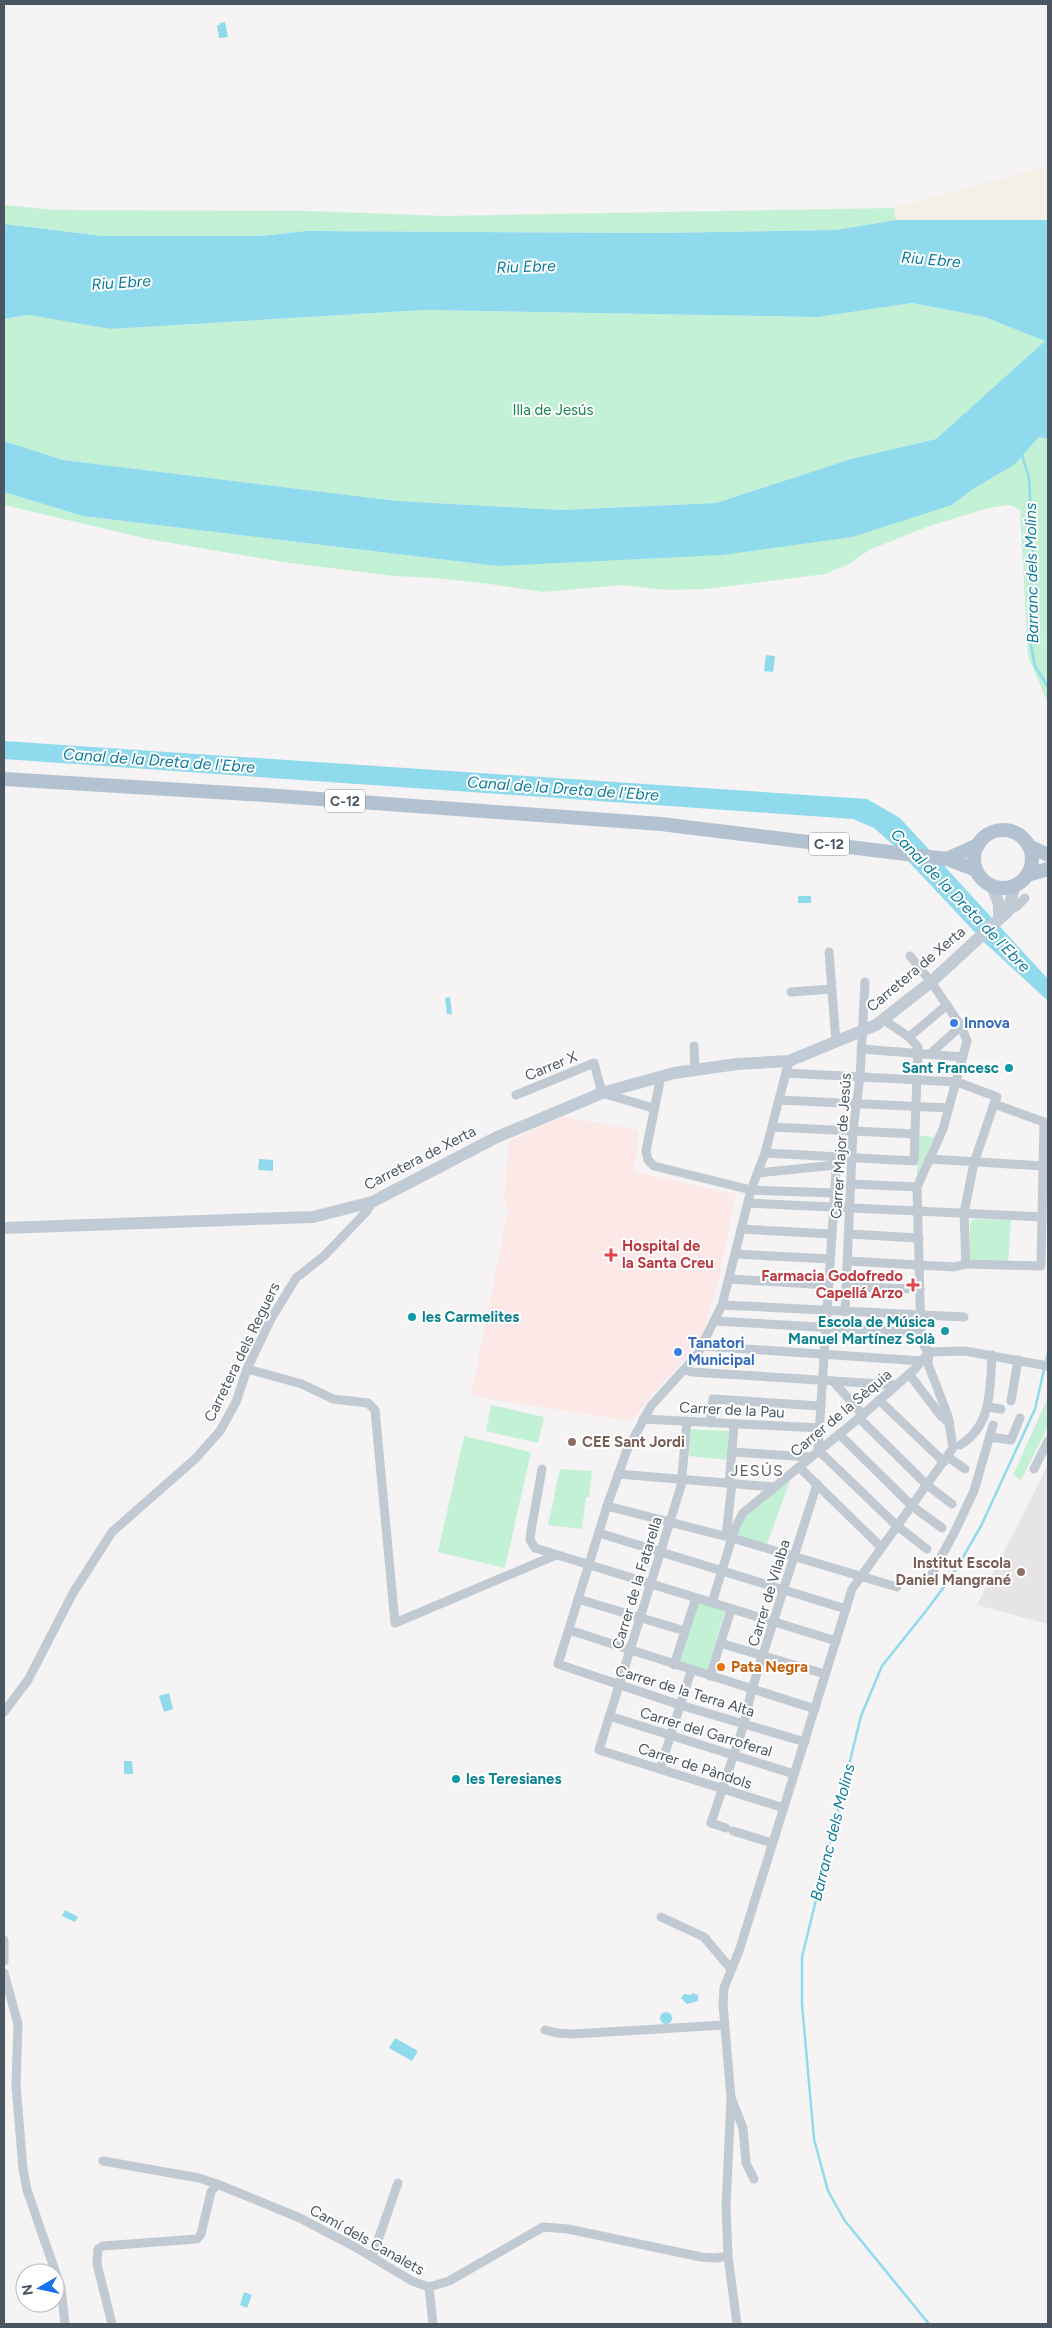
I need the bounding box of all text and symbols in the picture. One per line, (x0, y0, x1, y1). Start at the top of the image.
water label: Riu Ebre (900, 247, 962, 272)
water label: Riu Ebre (496, 256, 556, 277)
water label: Riu Ebre (91, 271, 152, 294)
park label: Illa de Jesús (513, 401, 593, 419)
water label: Barranc dels Molins (1021, 502, 1042, 644)
water label: Canal de la Dreta de l'Ebre (62, 744, 256, 777)
water label: Canal de la Dreta de l'Ebre (466, 772, 660, 805)
road number: C-12 (325, 789, 365, 812)
water label: Canal de la Dreta de l'Ebre (887, 825, 1034, 976)
road number: C-12 (809, 832, 849, 856)
street label: Carretera de Xerta (863, 923, 969, 1015)
place label: Innova (964, 1014, 1010, 1032)
marker: Innova (948, 1017, 960, 1029)
street label: Carrer X (522, 1047, 580, 1085)
place label: Sant Francesc (902, 1059, 999, 1077)
marker: Sant Francesc (1003, 1062, 1015, 1074)
street label: Carrer Major de Jesús (827, 1072, 855, 1220)
street label: Carretera de Xerta (361, 1122, 479, 1194)
place label: Hospital de la Santa Creu (622, 1237, 714, 1272)
marker: Hospital de la Santa Creu (604, 1248, 618, 1262)
place label: Farmacia Godofredo Capellá Arzo (761, 1267, 903, 1302)
street label: Carretera dels Reguers (200, 1279, 284, 1425)
marker: Farmacia Godofredo Capellá Arzo (907, 1279, 919, 1291)
place label: les Carmelites (422, 1308, 519, 1326)
marker: les Carmelites (406, 1311, 418, 1323)
place label: Escola de Música Manuel Martínez Solà (788, 1313, 935, 1348)
marker: Escola de Música Manuel Martínez Solà (939, 1325, 951, 1337)
place label: Tanatori Municipal (688, 1334, 755, 1369)
marker: Tanatori Municipal (672, 1346, 684, 1358)
street label: Carrer de la Sèquia (787, 1365, 895, 1461)
street label: Carrer de la Pau (679, 1398, 785, 1422)
place label: CEE Sant Jordi (582, 1433, 685, 1451)
marker: CEE Sant Jordi (566, 1436, 578, 1448)
district label: JESÚS (730, 1461, 784, 1480)
street label: Carrer de la Fatarella (608, 1515, 666, 1651)
street label: Carrer de Vilalba (744, 1537, 794, 1649)
place label: Institut Escola Daniel Mangrané (896, 1554, 1012, 1589)
marker: Institut Escola Daniel Mangrané (1015, 1566, 1027, 1578)
place label: Pata Negra (731, 1658, 808, 1676)
street label: Carrer de la Terra Alta (613, 1661, 757, 1721)
marker: Pata Negra (715, 1661, 727, 1673)
street label: Carrer del Garroferal (638, 1703, 774, 1761)
street label: Carrer de Pàndols (636, 1739, 754, 1793)
water label: Barranc dels Molins (806, 1761, 859, 1903)
place label: les Teresianes (466, 1770, 561, 1788)
marker: les Teresianes (450, 1773, 462, 1785)
street label: Camí dels Canalets (307, 2201, 427, 2279)
north arrow (15, 2263, 65, 2313)
text: N (18, 2283, 37, 2297)

